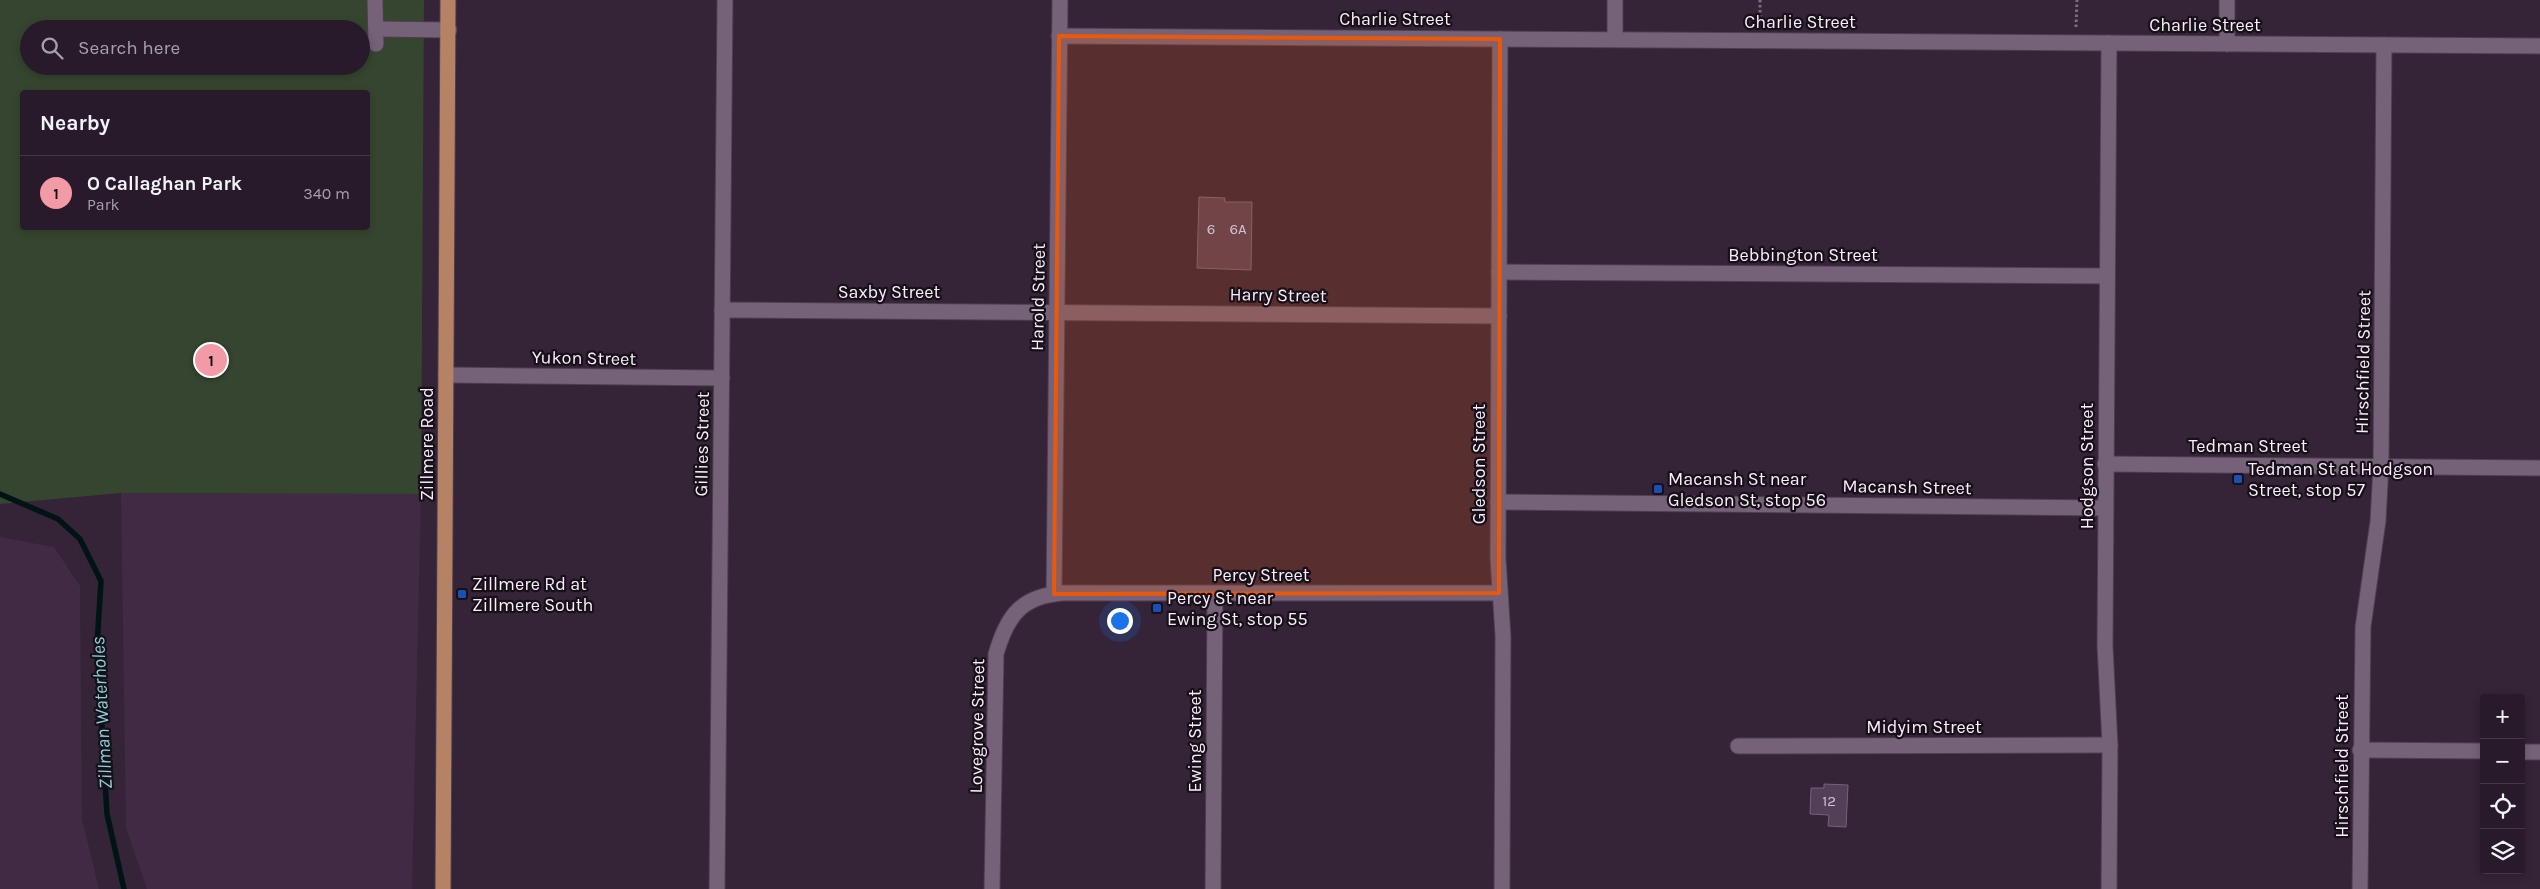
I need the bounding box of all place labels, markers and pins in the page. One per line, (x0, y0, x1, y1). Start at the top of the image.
pin: 1 (195, 341, 227, 379)
place label: Tedman St at Hodgson Street, stop 57 (2248, 458, 2433, 501)
place label: Macansh St near Gledson St, stop 56 (1668, 468, 1826, 511)
marker: Tedman St at Hodgson Street, stop 57 (2232, 473, 2244, 485)
marker: Macansh St near Gledson St, stop 56 (1652, 483, 1664, 495)
place label: Zillmere Rd at Zillmere South (472, 573, 593, 616)
place label: Percy St near Ewing St, stop 55 (1167, 587, 1308, 630)
marker: Zillmere Rd at Zillmere South (456, 588, 468, 600)
marker: Percy St near Ewing St, stop 55 (1151, 602, 1163, 614)

